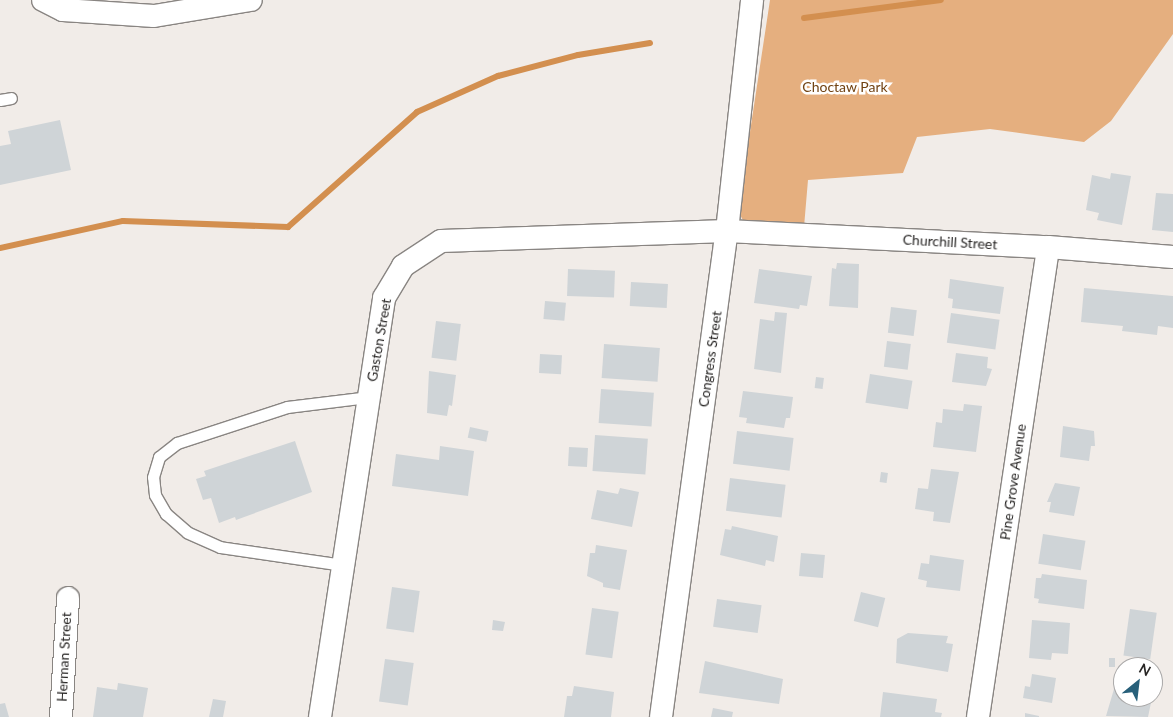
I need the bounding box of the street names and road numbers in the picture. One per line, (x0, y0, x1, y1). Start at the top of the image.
street label: Churchill Street (902, 231, 998, 253)
street label: Gaston Street (363, 297, 395, 383)
street label: Congress Street (695, 310, 725, 408)
street label: Pine Grove Avenue (997, 423, 1029, 541)
street label: Herman Street (53, 612, 75, 702)

